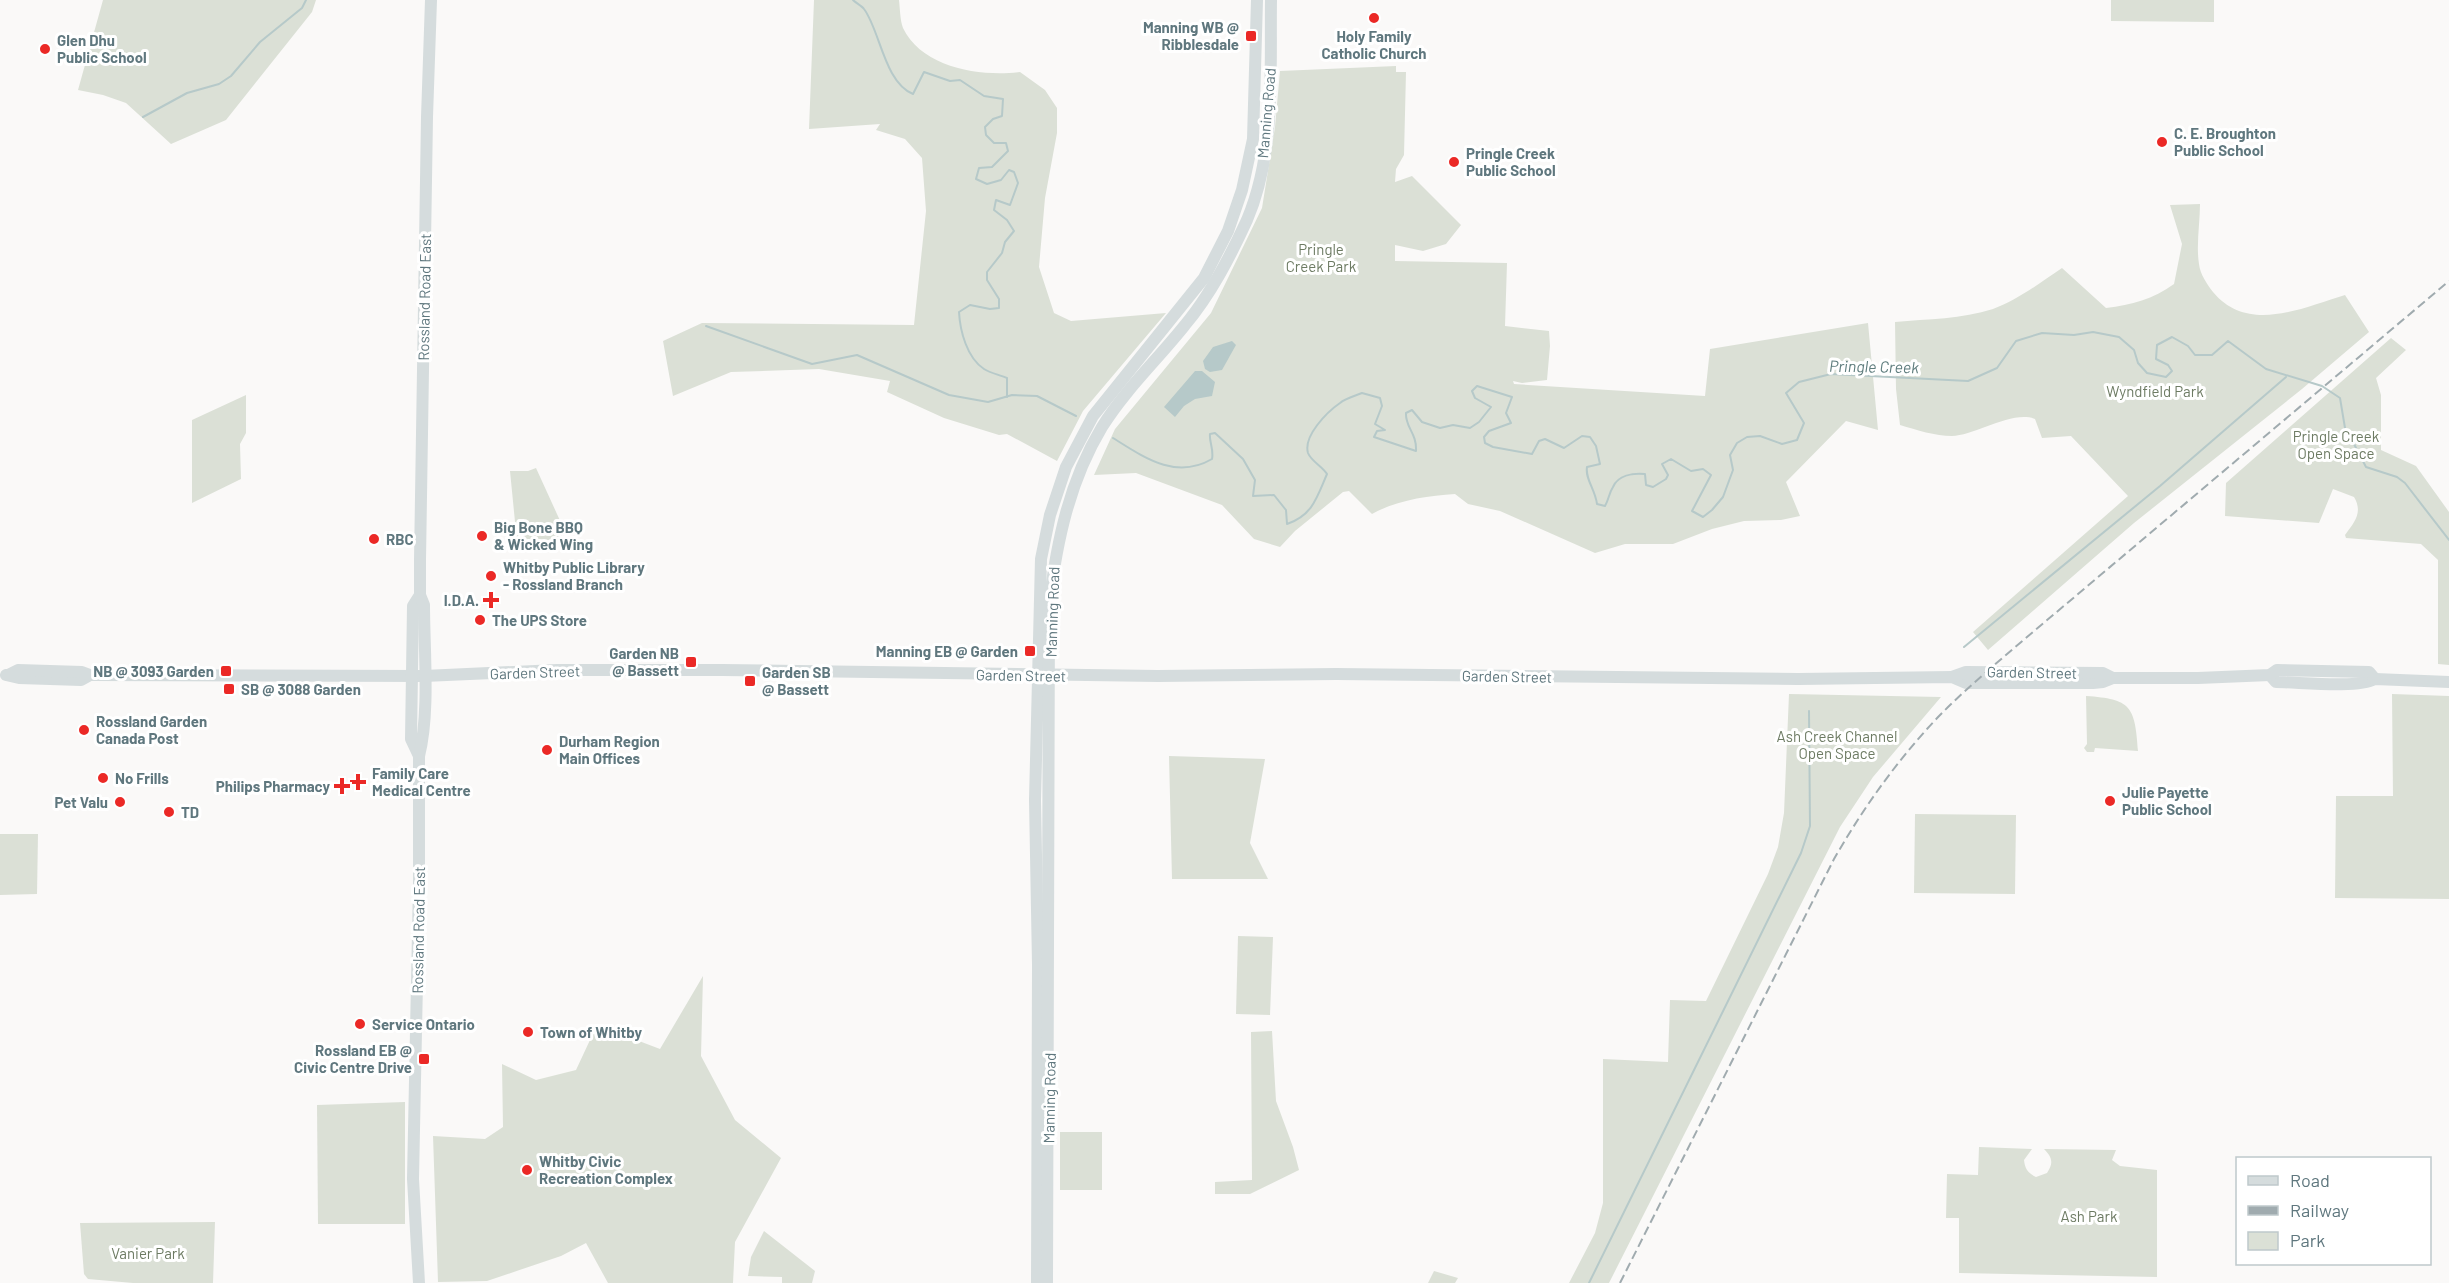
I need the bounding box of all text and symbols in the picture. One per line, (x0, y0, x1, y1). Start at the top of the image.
marker: Holy Family Catholic Church (1367, 11, 1381, 25)
place label: Manning WB @ Ribblesdale (1143, 18, 1239, 53)
place label: Holy Family Catholic Church (1322, 27, 1426, 62)
marker: Manning WB @ Ribblesdale (1244, 29, 1258, 43)
place label: Glen Dhu Public School (57, 31, 147, 66)
marker: Glen Dhu Public School (38, 42, 52, 56)
street label: Manning Road (1253, 67, 1279, 159)
place label: C. E. Broughton Public School (2174, 124, 2276, 159)
marker: C. E. Broughton Public School (2155, 135, 2169, 149)
place label: Pringle Creek Public School (1466, 144, 1556, 179)
marker: Pringle Creek Public School (1447, 155, 1461, 169)
street label: Rossland Road East (414, 233, 434, 361)
park label: Pringle Creek Park (1286, 240, 1357, 275)
water label: Pringle Creek (1829, 356, 1919, 376)
park label: Wyndfield Park (2106, 382, 2204, 400)
park label: Pringle Creek Open Space (2293, 427, 2380, 462)
place label: Big Bone BBQ & Wicked Wing (494, 518, 593, 553)
marker: Big Bone BBQ & Wicked Wing (475, 529, 489, 543)
place label: RBC (386, 530, 414, 548)
marker: RBC (367, 532, 381, 546)
place label: Whitby Public Library - Rossland Branch (503, 558, 645, 593)
street label: Manning Road (1041, 566, 1063, 658)
marker: Whitby Public Library - Rossland Branch (484, 569, 498, 583)
place label: I.D.A. (444, 591, 479, 609)
marker: I.D.A. (484, 593, 498, 607)
place label: The UPS Store (492, 611, 587, 629)
marker: The UPS Store (473, 613, 487, 627)
place label: Manning EB @ Garden (876, 642, 1018, 660)
place label: Garden NB @ Bassett (609, 644, 679, 679)
marker: Manning EB @ Garden (1023, 644, 1037, 658)
marker: Garden NB @ Bassett (684, 655, 698, 669)
street label: Garden Street (490, 661, 580, 683)
place label: NB @ 3093 Garden (93, 662, 214, 680)
street label: Garden Street (1987, 662, 2077, 682)
place label: Garden SB @ Bassett (762, 663, 831, 698)
marker: NB @ 3093 Garden (219, 664, 233, 678)
street label: Garden Street (976, 665, 1066, 685)
street label: Garden Street (1462, 666, 1552, 686)
marker: Garden SB @ Bassett (743, 674, 757, 688)
place label: SB @ 3088 Garden (241, 680, 361, 698)
marker: SB @ 3088 Garden (222, 682, 236, 696)
place label: Rossland Garden Canada Post (96, 712, 207, 747)
marker: Rossland Garden Canada Post (77, 723, 91, 737)
park label: Ash Creek Channel Open Space (1777, 727, 1897, 762)
place label: Durham Region Main Offices (559, 732, 660, 767)
marker: Durham Region Main Offices (540, 743, 554, 757)
place label: Family Care Medical Centre (372, 764, 471, 799)
place label: No Frills (115, 769, 169, 787)
marker: No Frills (96, 771, 110, 785)
marker: Family Care Medical Centre (349, 773, 367, 791)
place label: Philips Pharmacy (216, 777, 330, 795)
marker: Philips Pharmacy (335, 779, 349, 793)
place label: Julie Payette Public School (2122, 783, 2212, 818)
place label: Pet Valu (55, 793, 108, 811)
marker: Julie Payette Public School (2103, 794, 2117, 808)
marker: Pet Valu (113, 795, 127, 809)
place label: TD (181, 803, 199, 821)
marker: TD (162, 805, 176, 819)
street label: Rossland Road East (408, 866, 428, 994)
place label: Service Ontario (372, 1015, 475, 1033)
marker: Service Ontario (353, 1017, 367, 1031)
place label: Town of Whitby (540, 1023, 642, 1041)
marker: Town of Whitby (521, 1025, 535, 1039)
place label: Rossland EB @ Civic Centre Drive (294, 1041, 412, 1076)
marker: Rossland EB @ Civic Centre Drive (417, 1052, 431, 1066)
street label: Manning Road (1039, 1053, 1059, 1143)
place label: Whitby Civic Recreation Complex (539, 1152, 673, 1187)
legend (2236, 1157, 2431, 1265)
marker: Whitby Civic Recreation Complex (520, 1163, 534, 1177)
text: Road (2290, 1169, 2330, 1191)
text: Railway (2290, 1199, 2349, 1221)
park label: Ash Park (2061, 1207, 2118, 1225)
text: Park (2290, 1229, 2325, 1251)
park label: Vanier Park (111, 1244, 185, 1262)

